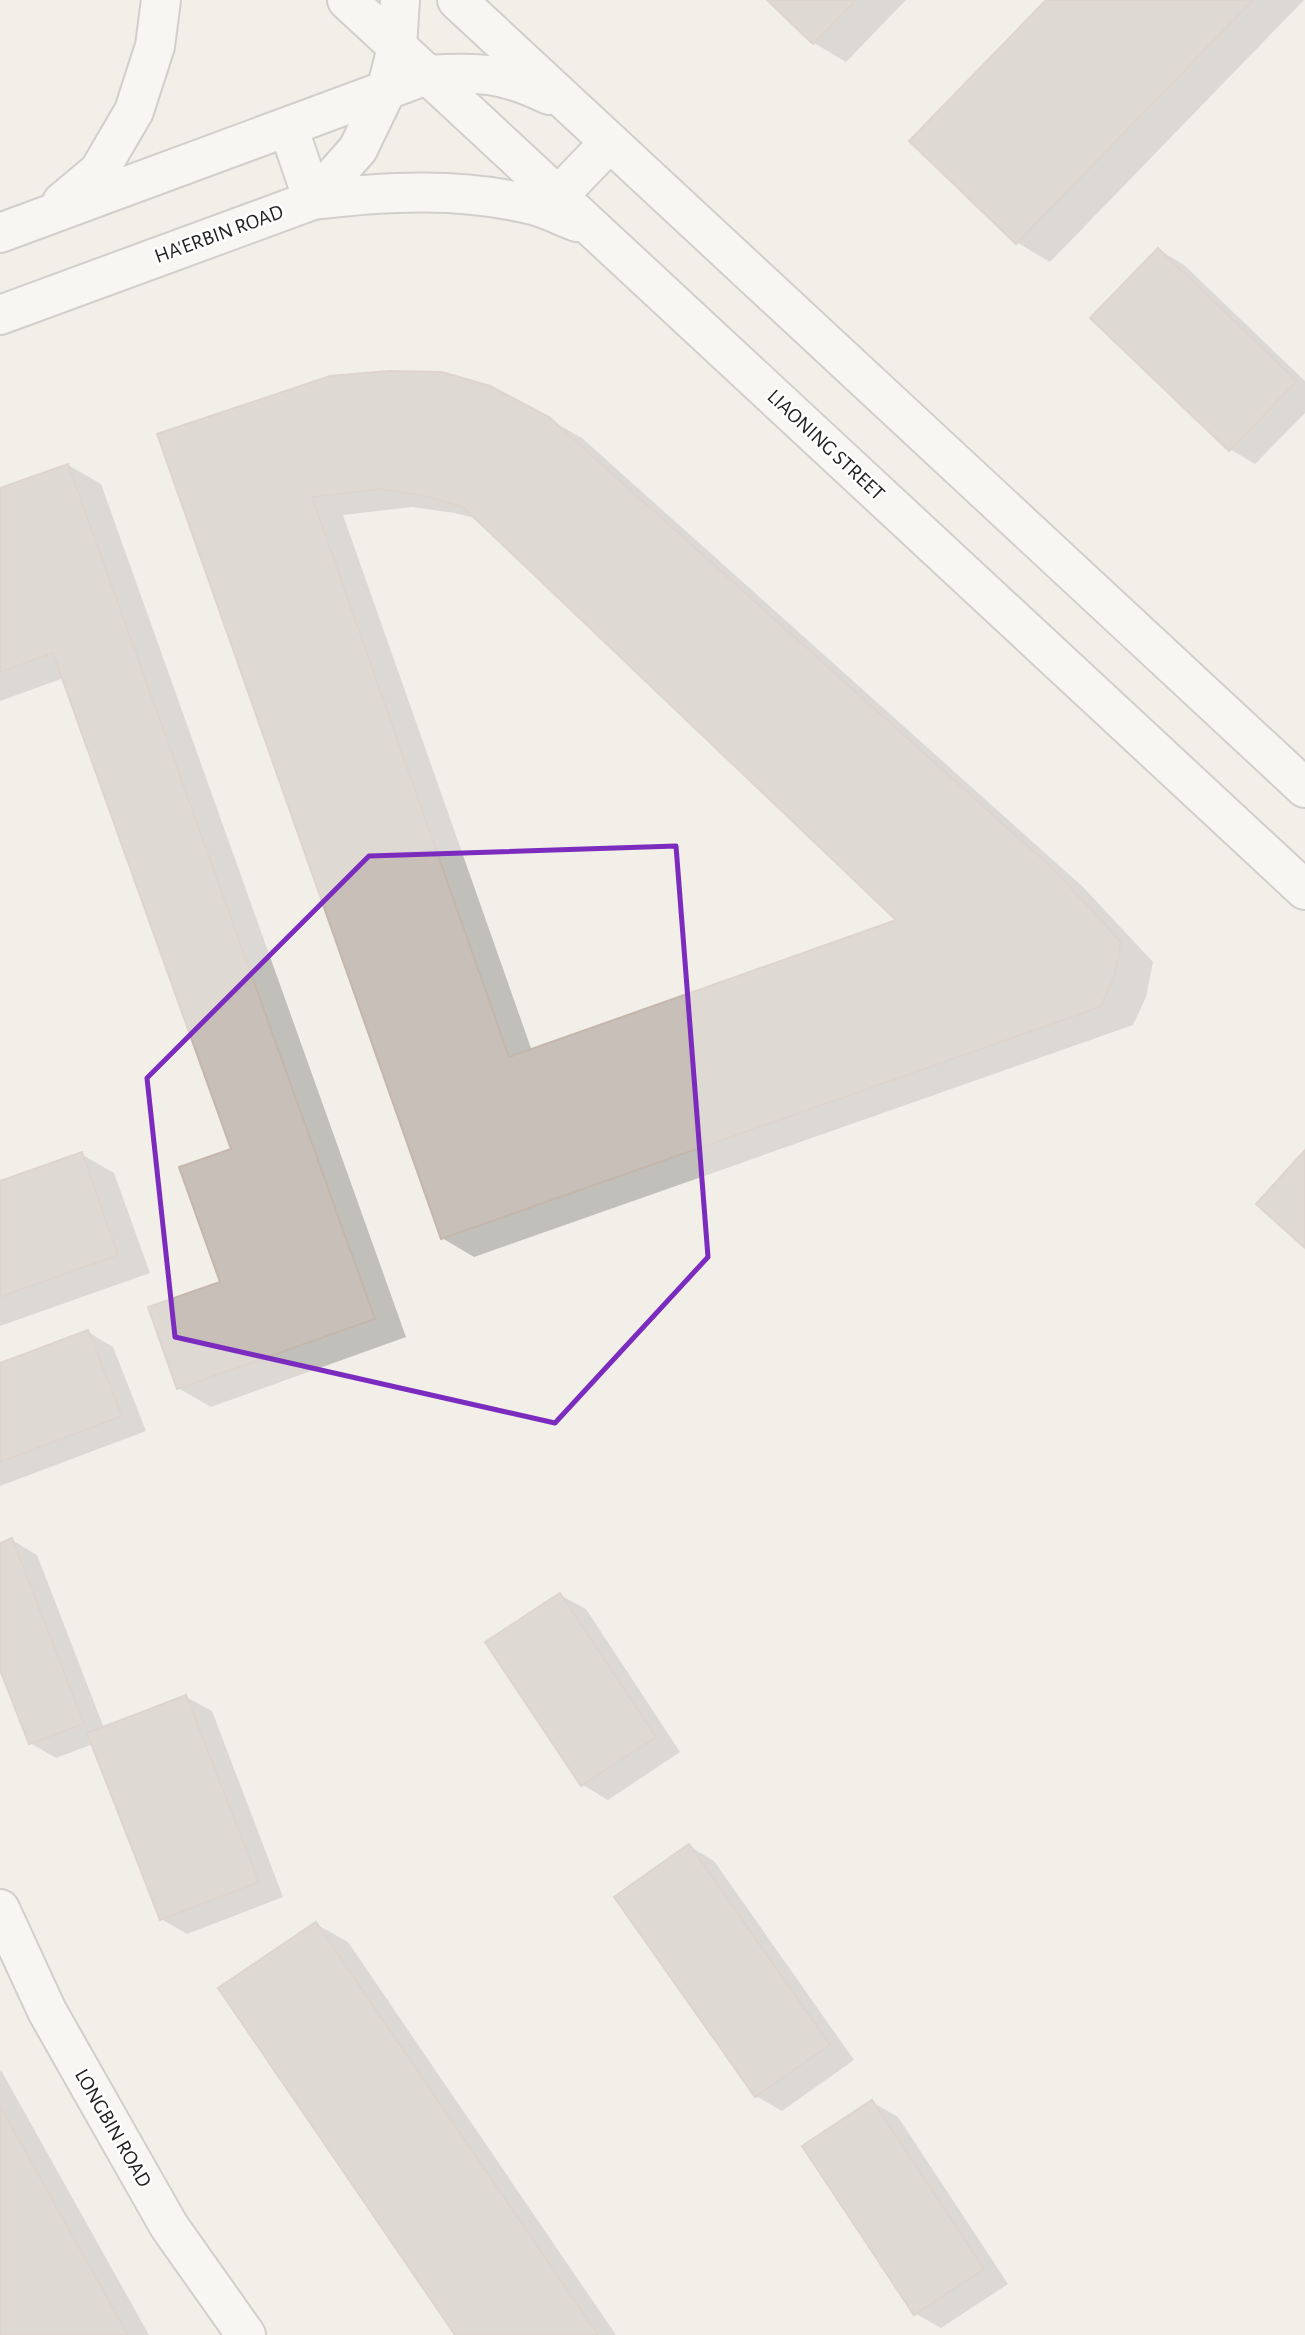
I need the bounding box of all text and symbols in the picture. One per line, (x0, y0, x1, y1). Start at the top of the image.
street label: HA'ERBIN ROAD (152, 201, 286, 267)
street label: LIAONING STREET (763, 386, 889, 504)
street label: LONGBIN ROAD (71, 2065, 155, 2191)

